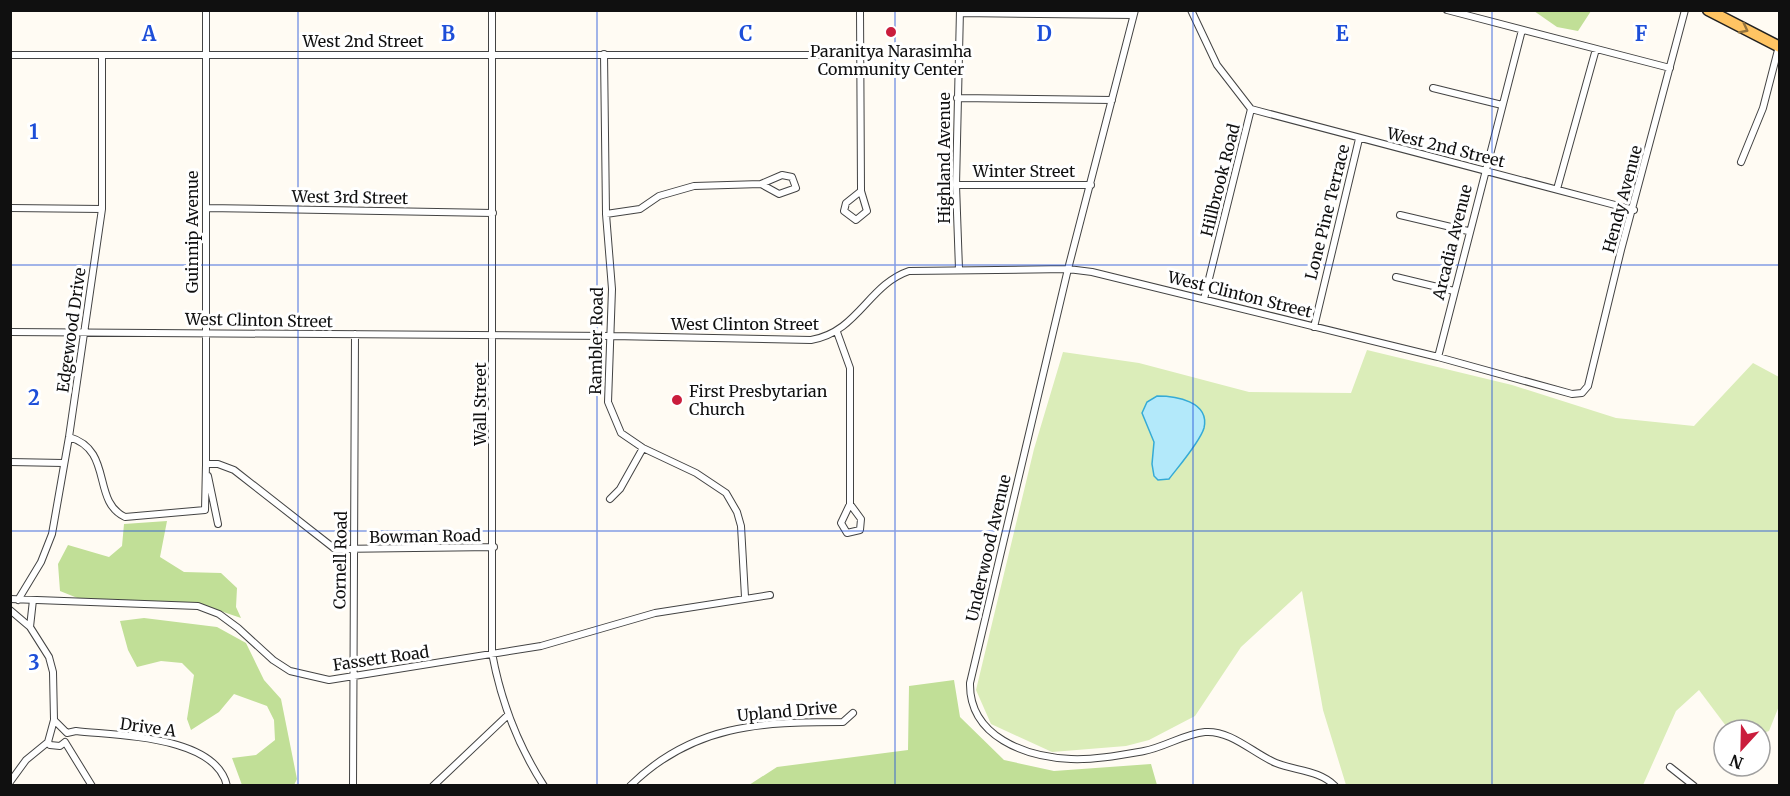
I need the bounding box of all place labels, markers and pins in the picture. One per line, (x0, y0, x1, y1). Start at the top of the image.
marker: Paranitya Narasimha Community Center (884, 25, 898, 39)
place label: Paranitya Narasimha Community Center (810, 41, 972, 79)
place label: First Presbytarian Church (689, 381, 828, 419)
marker: First Presbytarian Church (670, 393, 684, 407)

